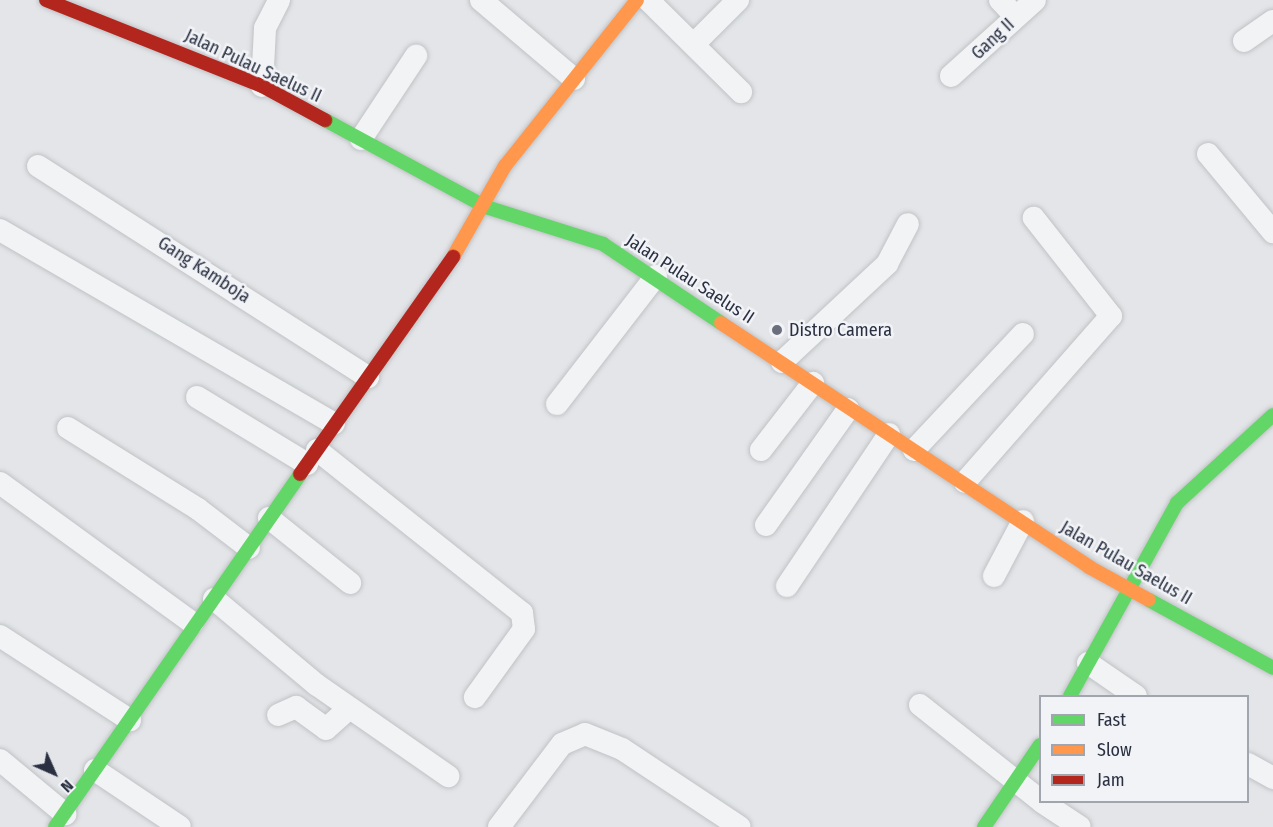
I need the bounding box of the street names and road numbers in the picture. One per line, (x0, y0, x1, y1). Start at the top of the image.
street label: Gang II (967, 14, 1019, 64)
street label: Jalan Pulau Saelus II (181, 25, 325, 107)
street label: Jalan Pulau Saelus II (622, 230, 758, 328)
street label: Gang Kamboja (154, 232, 254, 308)
street label: Jalan Pulau Saelus II (1056, 517, 1196, 609)

